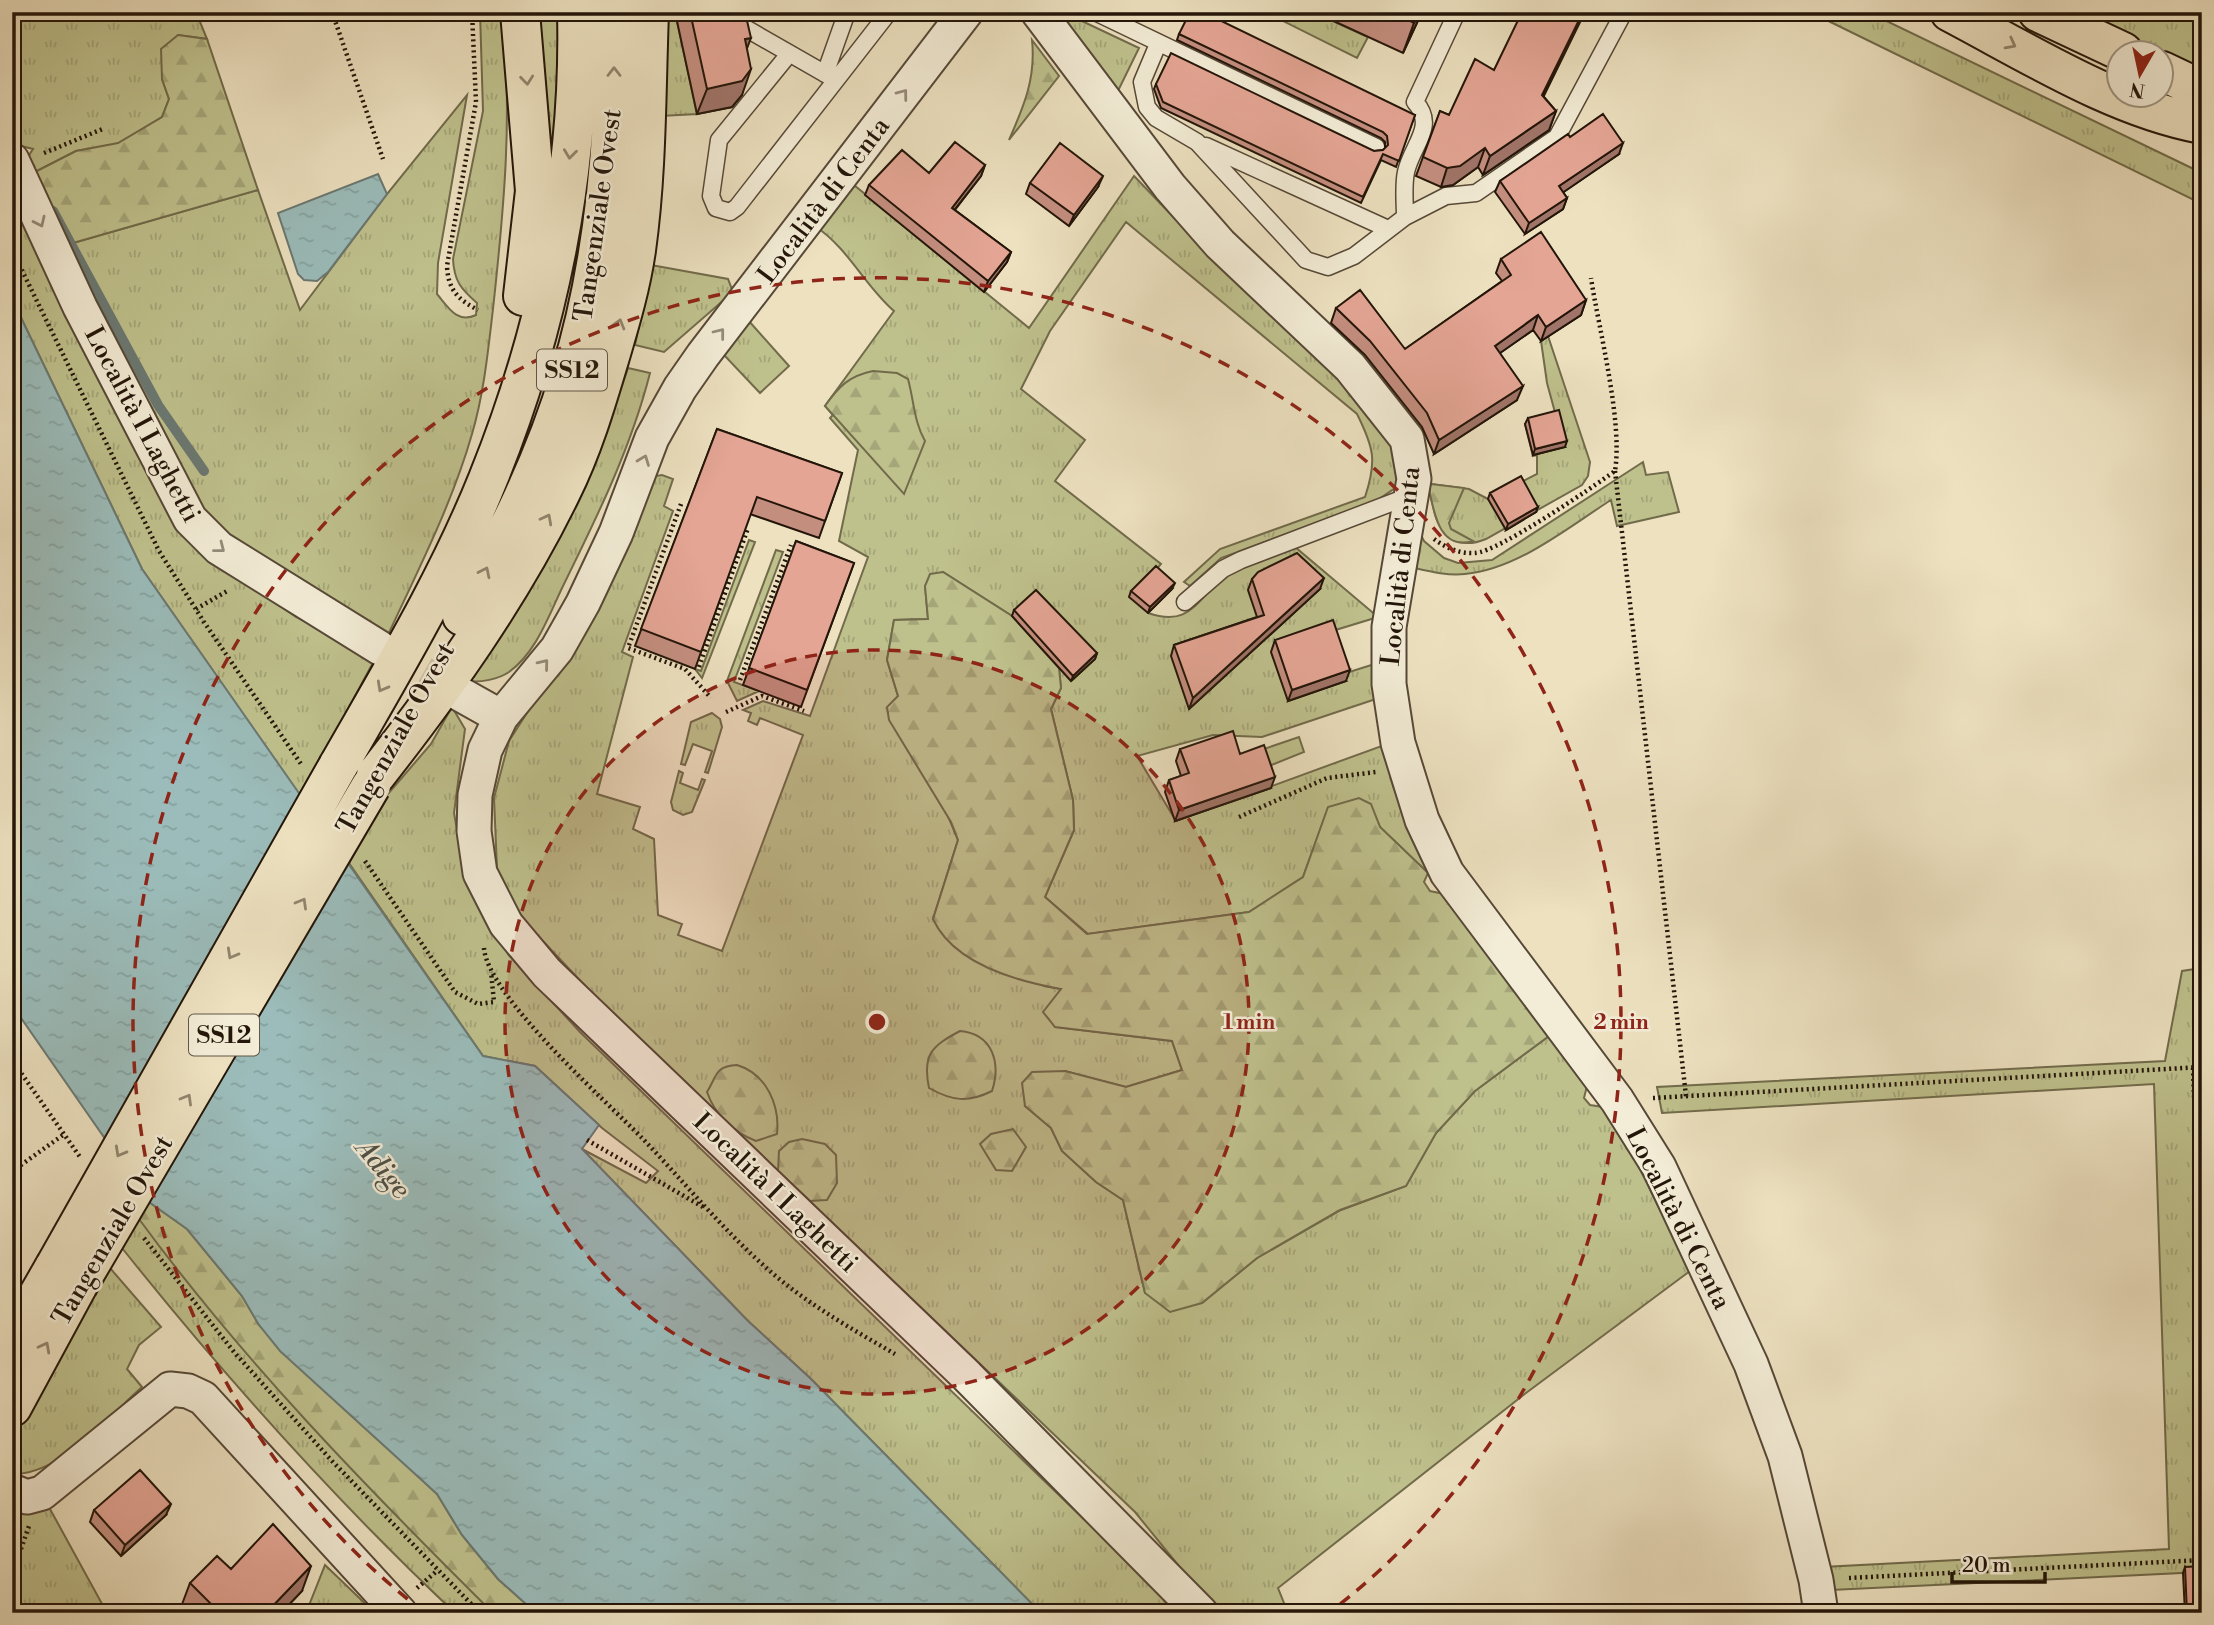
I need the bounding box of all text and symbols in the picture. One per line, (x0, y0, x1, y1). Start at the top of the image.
one-way arrow (2003, 36, 2016, 49)
north arrow (2106, 38, 2176, 108)
one-way arrow (607, 66, 622, 77)
one-way arrow (520, 74, 535, 86)
text: N (2128, 77, 2147, 103)
one-way arrow (895, 89, 908, 102)
street label: Tangenziale Ovest (567, 107, 629, 324)
street label: Località di Centa (751, 110, 897, 290)
one-way arrow (563, 148, 578, 160)
one-way arrow (32, 215, 46, 227)
one-way arrow (611, 318, 626, 330)
street label: Località I Laghetti (77, 321, 207, 528)
one-way arrow (712, 328, 725, 341)
road number: SS12 (537, 349, 607, 390)
one-way arrow (636, 455, 650, 467)
street label: Località di Centa (1375, 464, 1427, 667)
one-way arrow (539, 513, 552, 526)
one-way arrow (213, 539, 225, 552)
one-way arrow (477, 567, 491, 579)
street label: Tangenziale Ovest (330, 637, 462, 840)
one-way arrow (536, 659, 549, 671)
one-way arrow (377, 680, 390, 693)
one-way arrow (294, 898, 307, 911)
one-way arrow (227, 946, 240, 959)
centre of rings (865, 1010, 889, 1034)
text: 1 min (1223, 1010, 1275, 1036)
text: 2 min (1593, 1010, 1649, 1036)
road number: SS12 (189, 1015, 259, 1056)
one-way arrow (179, 1094, 192, 1107)
street label: Località I Laghetti (686, 1106, 864, 1280)
street label: Località di Centa (1618, 1122, 1738, 1316)
street label: Tangenziale Ovest (45, 1130, 180, 1331)
water label: Adige (346, 1130, 418, 1206)
one-way arrow (115, 1144, 128, 1157)
one-way arrow (37, 1342, 50, 1355)
scale bar (1952, 1541, 2044, 1585)
text: 20 m (1962, 1553, 2011, 1579)

